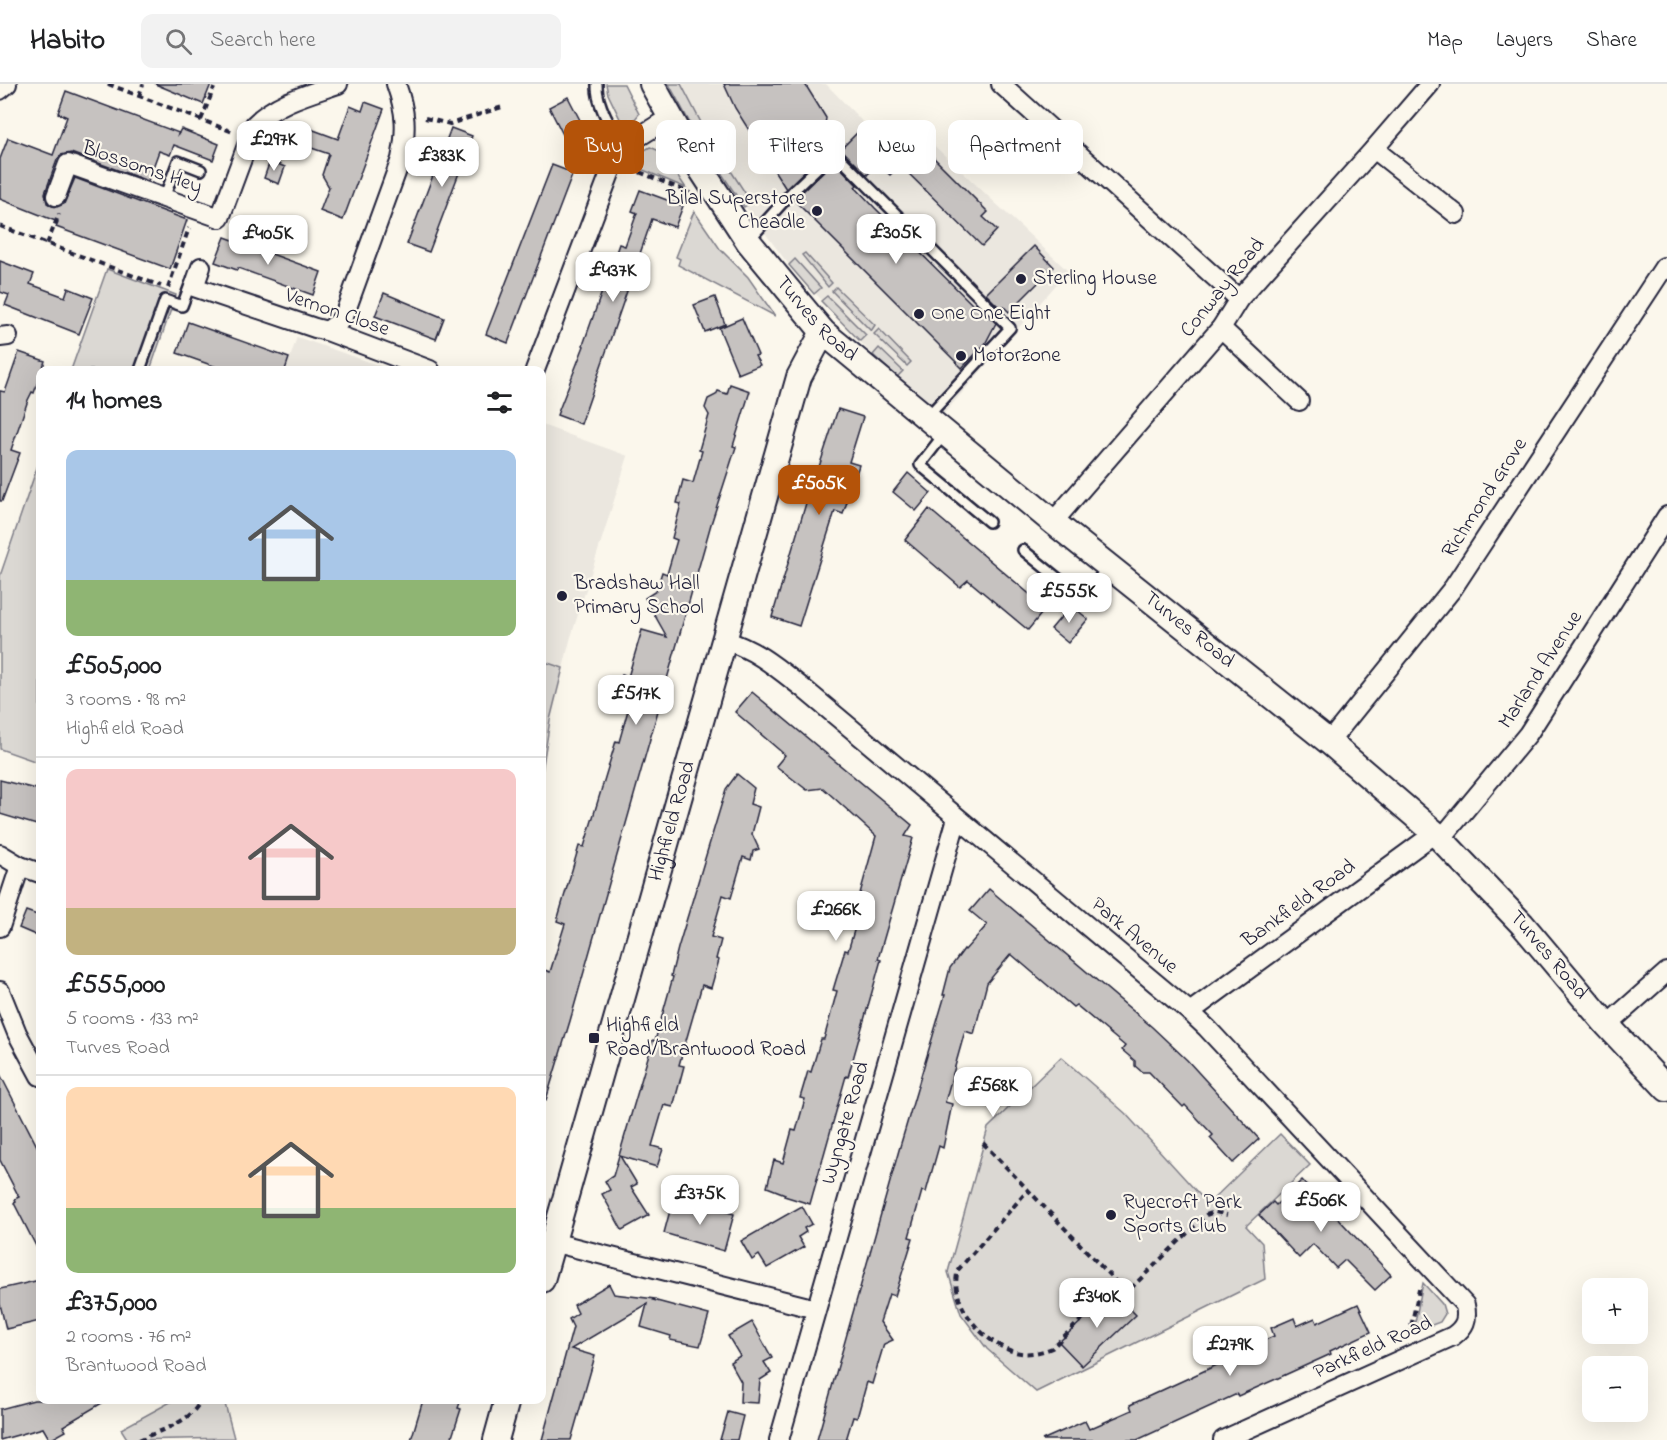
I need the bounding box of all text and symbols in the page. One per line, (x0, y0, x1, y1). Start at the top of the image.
search box (141, 14, 561, 68)
text: Habito (30, 21, 105, 62)
icon: search (162, 25, 195, 58)
text: Search here (210, 25, 316, 57)
text: Map (1427, 26, 1463, 56)
text: Layers (1496, 26, 1553, 56)
text: Share (1586, 26, 1637, 56)
chip: Buy (564, 120, 644, 174)
chip: Rent (656, 120, 736, 174)
chip: Filters (748, 120, 845, 174)
chip: New (857, 120, 936, 174)
chip: Apartment (948, 120, 1083, 174)
pin: £297K (232, 121, 316, 172)
text: £297K (251, 126, 297, 155)
street label: Blossoms Hey (76, 133, 206, 204)
pin: £383K (400, 137, 484, 188)
text: £383K (419, 142, 465, 171)
place label: Bilal Superstore Cheadle (665, 184, 806, 238)
marker: Bilal Superstore Cheadle (810, 204, 824, 218)
pin: £305K (854, 214, 938, 265)
pin: £405K (226, 215, 310, 266)
text: £305K (871, 219, 921, 248)
text: £405K (243, 220, 293, 249)
street label: Conway Road (1173, 232, 1274, 346)
pin: £437K (571, 252, 655, 303)
text: £437K (589, 257, 637, 286)
place label: Sterling House (1033, 264, 1158, 296)
street label: Turves Road (768, 270, 864, 369)
marker: Sterling House (1014, 272, 1028, 286)
street label: Vernon Close (280, 281, 394, 345)
place label: One One Eight (931, 299, 1051, 331)
marker: One One Eight (912, 307, 926, 321)
place label: Motorzone (973, 341, 1061, 371)
marker: Motorzone (954, 349, 968, 363)
text: 14 homes (66, 383, 162, 421)
icon: filters (483, 386, 516, 419)
street label: Richmond Grove (1435, 431, 1535, 564)
pin: £505K (777, 465, 861, 516)
text: £505K (792, 470, 846, 499)
icon: home (237, 489, 345, 597)
place label: Bradshaw Hall Primary School (573, 569, 704, 625)
pin: £555K (1027, 573, 1111, 624)
text: £555K (1041, 578, 1097, 607)
street label: Turves Road (1137, 584, 1241, 676)
marker: Bradshaw Hall Primary School (555, 589, 569, 603)
street label: Marland Avenue (1491, 604, 1591, 735)
text: £505,000 (66, 648, 162, 686)
pin: £517K (594, 675, 678, 726)
text: £517K (612, 680, 660, 709)
text: 3 rooms · 98 m² (66, 686, 186, 715)
text: Highfield Road (66, 715, 184, 744)
street label: Highfield Road (641, 757, 704, 885)
icon: home (237, 808, 345, 916)
street label: Bankfield Road (1235, 852, 1362, 956)
street label: Park Avenue (1084, 890, 1185, 982)
pin: £266K (794, 891, 878, 942)
text: £266K (811, 896, 861, 925)
street label: Turves Road (1502, 904, 1595, 1007)
text: £555,000 (66, 967, 165, 1005)
text: 5 rooms · 133 m² (66, 1005, 199, 1034)
place label: Highfield Road/Brantwood Road (606, 1011, 806, 1065)
marker: Highfield Road/Brantwood Road (587, 1031, 601, 1045)
text: Turves Road (66, 1034, 170, 1063)
street label: Wyngate Road (814, 1058, 880, 1188)
pin: £568K (951, 1067, 1035, 1118)
text: £568K (968, 1072, 1018, 1101)
icon: home (237, 1126, 345, 1234)
pin: £375K (658, 1175, 742, 1226)
text: £375K (675, 1180, 725, 1209)
pin: £506K (1279, 1182, 1363, 1233)
text: £506K (1295, 1187, 1347, 1216)
place label: Ryecroft Park Sports Club (1123, 1188, 1242, 1242)
marker: Ryecroft Park Sports Club (1104, 1208, 1118, 1222)
pin: £340K (1055, 1278, 1139, 1329)
map controls (1582, 1278, 1648, 1422)
button: + (1582, 1278, 1648, 1344)
text: £340K (1073, 1283, 1121, 1312)
text: £375,000 (66, 1285, 157, 1323)
street label: Parkfield Road (1309, 1308, 1437, 1388)
text: 2 rooms · 76 m² (66, 1323, 191, 1352)
pin: £279K (1188, 1326, 1272, 1377)
text: £279K (1207, 1331, 1253, 1360)
text: Brantwood Road (66, 1352, 207, 1381)
button: − (1582, 1356, 1648, 1422)

